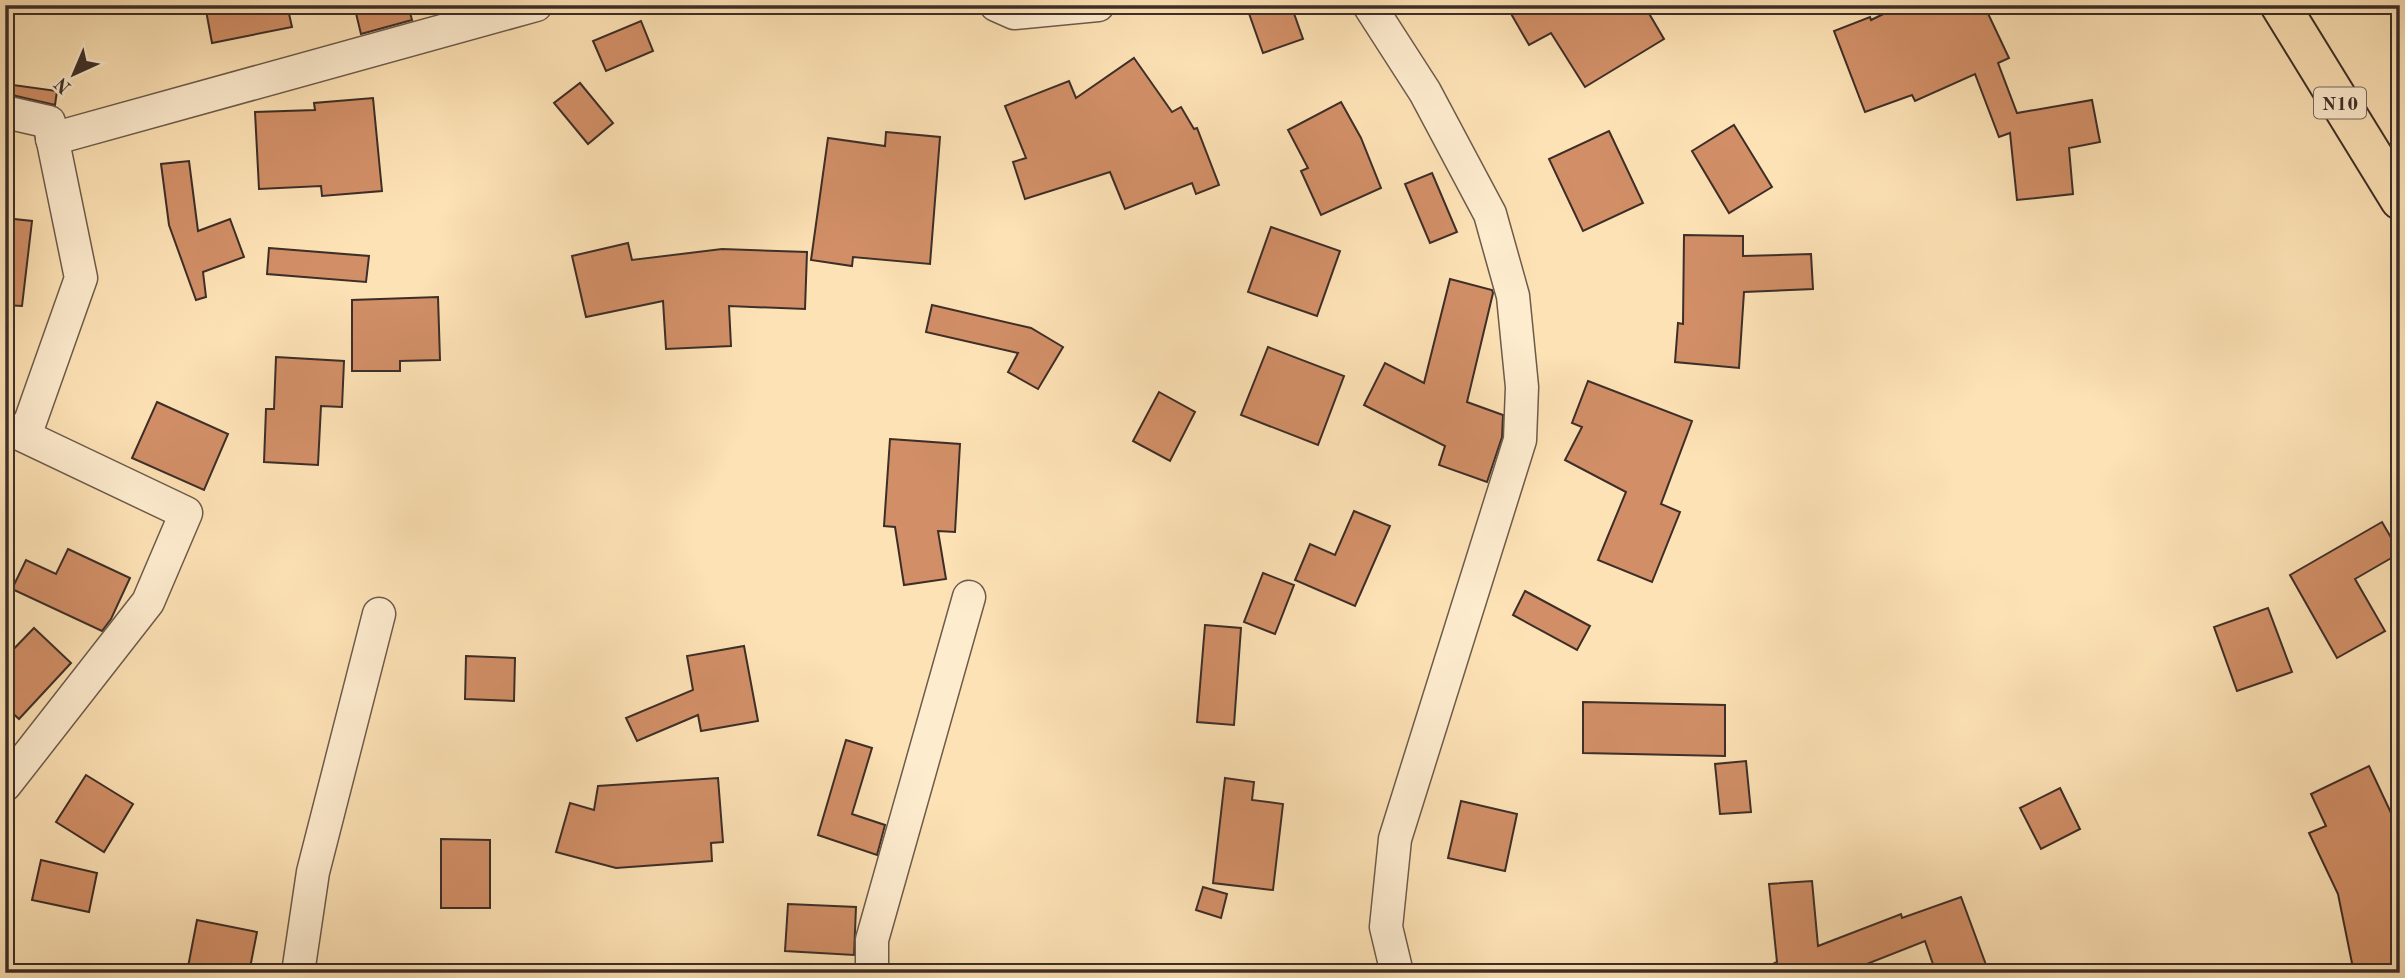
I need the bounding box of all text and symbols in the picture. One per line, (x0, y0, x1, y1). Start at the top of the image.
north arrow (38, 38, 108, 108)
text: N (52, 72, 76, 96)
road number: N10 (2314, 88, 2366, 118)

